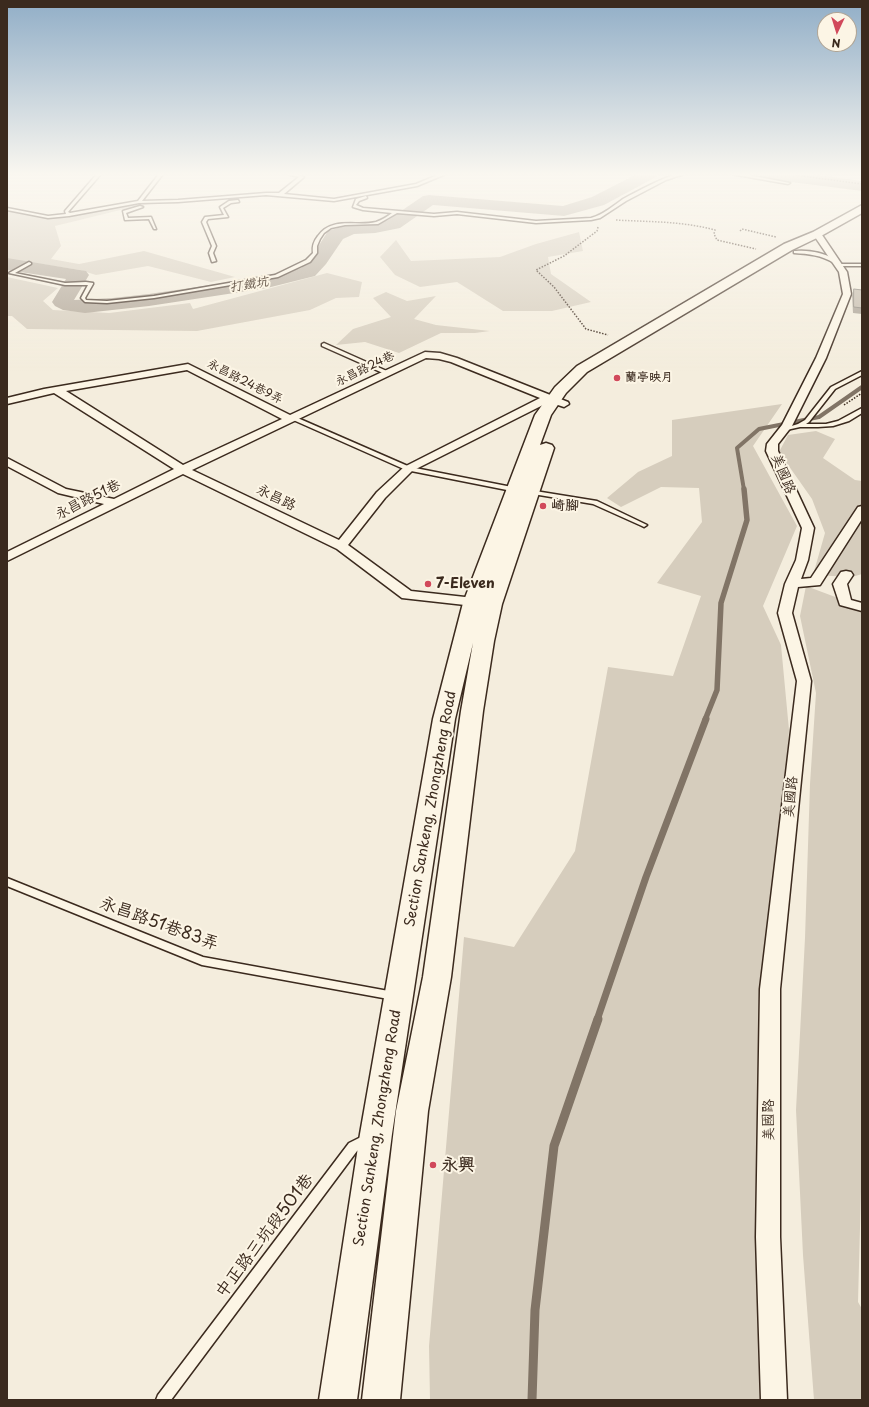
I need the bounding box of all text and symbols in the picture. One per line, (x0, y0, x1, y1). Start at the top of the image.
north arrow (817, 12, 857, 52)
text: N (831, 35, 841, 52)
water label: 打鐵坑 (229, 274, 269, 296)
street label: 永昌路24巷 (333, 348, 397, 390)
street label: 永昌路24巷9弄 (205, 357, 285, 407)
place label: 蘭亭映月 (625, 371, 673, 385)
marker: 蘭亭映月 (612, 373, 622, 383)
street label: 美國路 (767, 451, 799, 497)
street label: 永昌路51巷 (53, 476, 123, 524)
street label: 永昌路 (253, 481, 299, 515)
place label: 崎腳 (551, 498, 579, 514)
marker: 崎腳 (538, 501, 548, 511)
place label: 7-Eleven (436, 576, 495, 592)
marker: 7-Eleven (423, 579, 433, 589)
street label: Section Sankeng, Zhongzheng Road (402, 690, 460, 928)
street label: 美國路 (780, 775, 802, 819)
street label: 永昌路51巷83弄 (97, 893, 221, 955)
street label: Section Sankeng, Zhongzheng Road (351, 1008, 405, 1248)
street label: 美國路 (761, 1099, 777, 1141)
place label: 永興 (441, 1155, 475, 1175)
marker: 永興 (428, 1160, 438, 1170)
street label: 中正路三坑段501巷 (212, 1170, 318, 1302)

